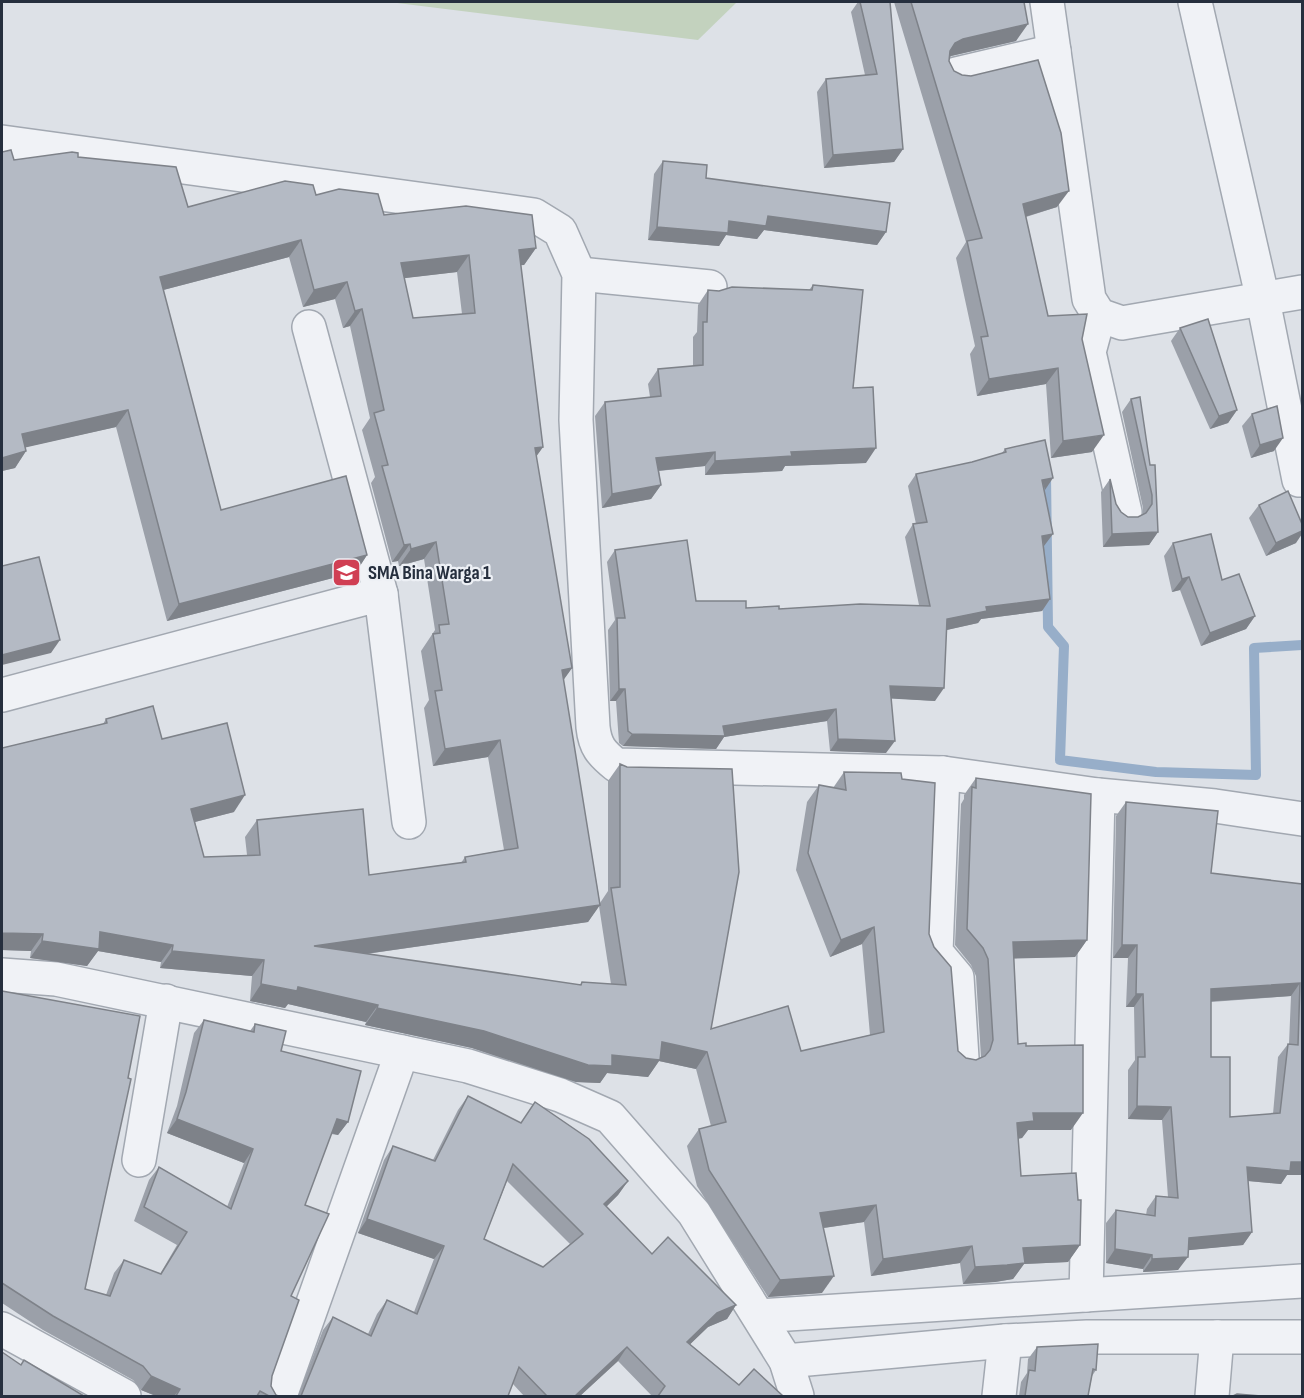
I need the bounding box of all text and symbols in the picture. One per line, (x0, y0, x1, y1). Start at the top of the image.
school or university icon: SMA Bina Warga 1 (331, 557, 363, 589)
place label: SMA Bina Warga 1 (368, 561, 491, 585)

